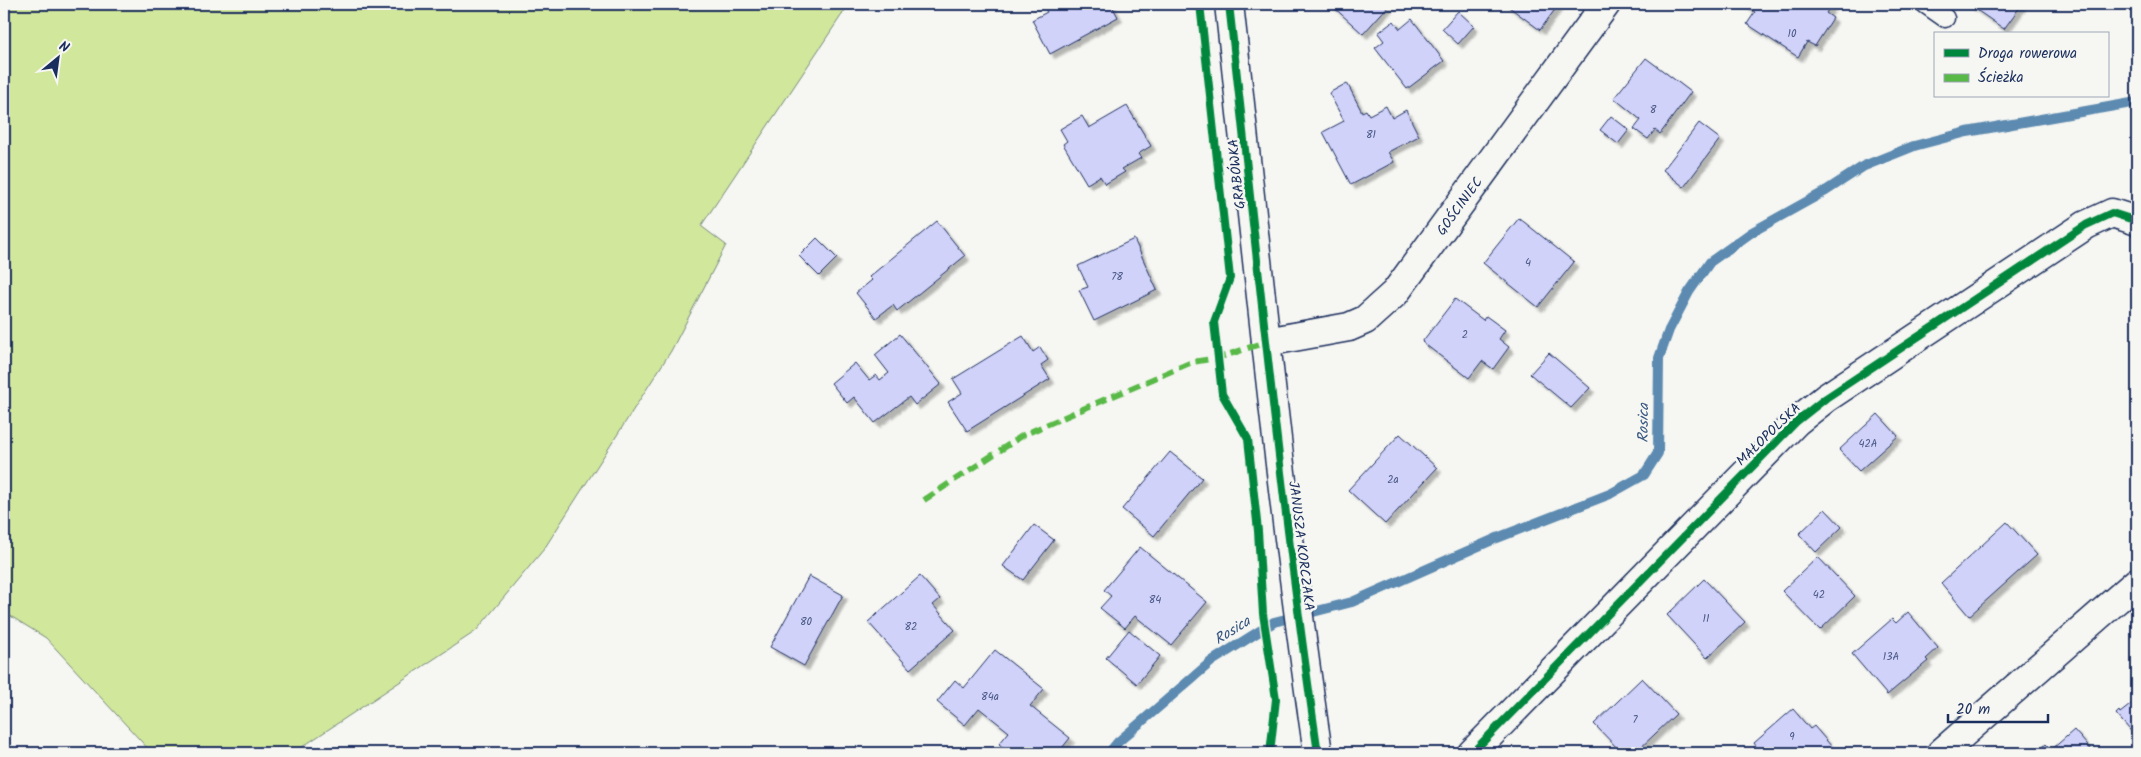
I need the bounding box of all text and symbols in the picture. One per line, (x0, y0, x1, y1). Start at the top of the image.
house number: 10 (1788, 25, 1797, 43)
north arrow (32, 32, 82, 82)
legend (1934, 32, 2108, 98)
text: N (55, 36, 73, 59)
text: Droga rowerowa (1978, 42, 2077, 66)
text: Ścieżka (1978, 66, 2023, 90)
house number: 8 (1650, 101, 1657, 119)
house number: 81 (1366, 126, 1376, 144)
street label: GRABÓWKA (1222, 138, 1252, 210)
street label: GOŚCINIEC (1431, 173, 1489, 240)
house number: 4 (1525, 254, 1531, 272)
house number: 78 (1111, 268, 1123, 286)
house number: 2 (1462, 326, 1468, 344)
street label: MAŁOPOLSKA (1731, 398, 1806, 472)
water label: Rosica (1632, 402, 1656, 443)
house number: 42A (1858, 435, 1878, 453)
house number: 2a (1387, 471, 1399, 489)
street label: JANUSZA KORCZAKA (1282, 480, 1320, 612)
house number: 42 (1813, 586, 1825, 604)
house number: 84 (1149, 591, 1161, 609)
water label: Rosica (1210, 610, 1256, 651)
house number: 11 (1703, 610, 1709, 628)
house number: 80 (800, 613, 813, 631)
house number: 82 (904, 618, 918, 636)
house number: 13A (1883, 648, 1900, 666)
house number: 84a (981, 688, 999, 706)
scale bar (1948, 692, 2048, 724)
text: 20 m (1956, 698, 1990, 722)
house number: 7 (1632, 711, 1638, 729)
house number: 9 (1789, 728, 1795, 746)

